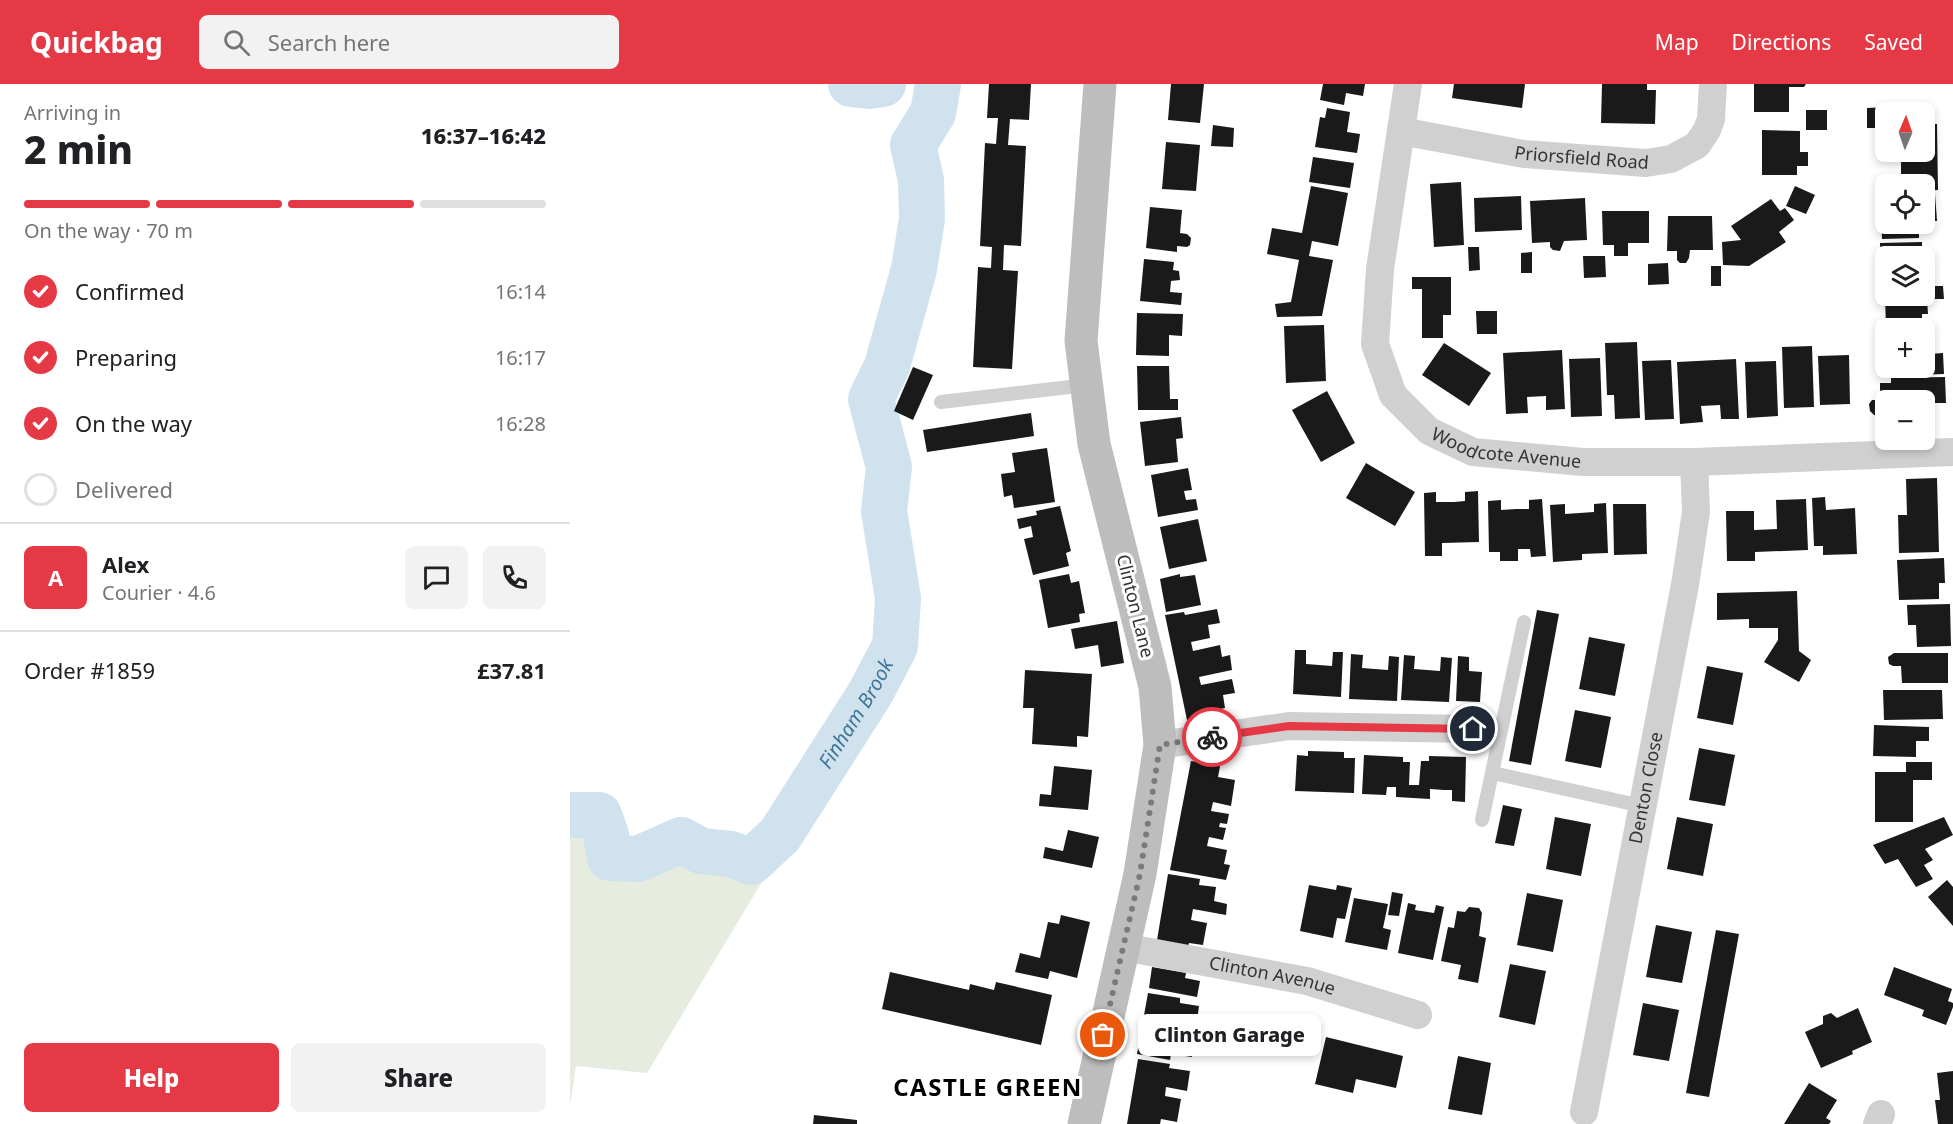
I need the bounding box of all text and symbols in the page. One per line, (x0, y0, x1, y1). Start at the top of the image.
search box (199, 15, 619, 69)
text: Quickbag (30, 23, 163, 61)
icon: search (220, 26, 253, 59)
text: Search here (268, 27, 390, 57)
text: Map (1655, 28, 1699, 56)
text: Directions (1732, 28, 1831, 56)
text: Saved (1864, 28, 1923, 56)
text: Arriving in (24, 99, 121, 126)
north arrow (1875, 102, 1935, 162)
map controls (1875, 102, 1935, 450)
text: 16:37–16:42 (421, 120, 546, 150)
text: 2 min (24, 122, 133, 175)
street label: Priorsfield Road (1513, 139, 1650, 174)
button: locate (1875, 174, 1935, 234)
text: On the way · 70 m (24, 217, 193, 244)
button: layers (1875, 246, 1935, 306)
icon: check (24, 275, 57, 308)
text: Confirmed (75, 276, 185, 306)
text: 16:14 (495, 278, 546, 305)
button: + (1875, 318, 1935, 378)
icon: check (24, 341, 57, 374)
text: Preparing (75, 342, 177, 372)
text: 16:17 (495, 344, 546, 371)
button: − (1875, 390, 1935, 450)
icon: check (24, 407, 57, 440)
text: On the way (75, 408, 192, 438)
text: 16:28 (495, 410, 546, 437)
street label: Woodcote Avenue (1428, 421, 1582, 473)
text: Delivered (75, 474, 173, 504)
button: chat (405, 546, 468, 609)
button: phone (483, 546, 546, 609)
text: Alex (102, 549, 149, 579)
street label: Clinton Lane (1112, 552, 1160, 660)
text: A (48, 562, 63, 592)
text: Courier · 4.6 (102, 579, 216, 606)
water label: Finham Brook (812, 653, 900, 773)
text: Order #1859 (24, 655, 155, 685)
text: £37.81 (477, 655, 546, 685)
pin (1447, 703, 1498, 754)
courier (1182, 707, 1242, 767)
icon: home (1456, 712, 1489, 745)
icon: bike (1196, 721, 1229, 754)
street label: Denton Close (1623, 730, 1668, 846)
street label: Clinton Avenue (1207, 950, 1339, 1000)
pin (1077, 1009, 1128, 1060)
callout: Clinton Garage (1139, 1014, 1322, 1056)
icon: bag (1086, 1018, 1119, 1051)
text: Clinton Garage (1154, 1021, 1305, 1048)
button: Help (24, 1043, 279, 1112)
button: Share (291, 1043, 546, 1112)
district label: CASTLE GREEN (893, 1070, 1083, 1103)

